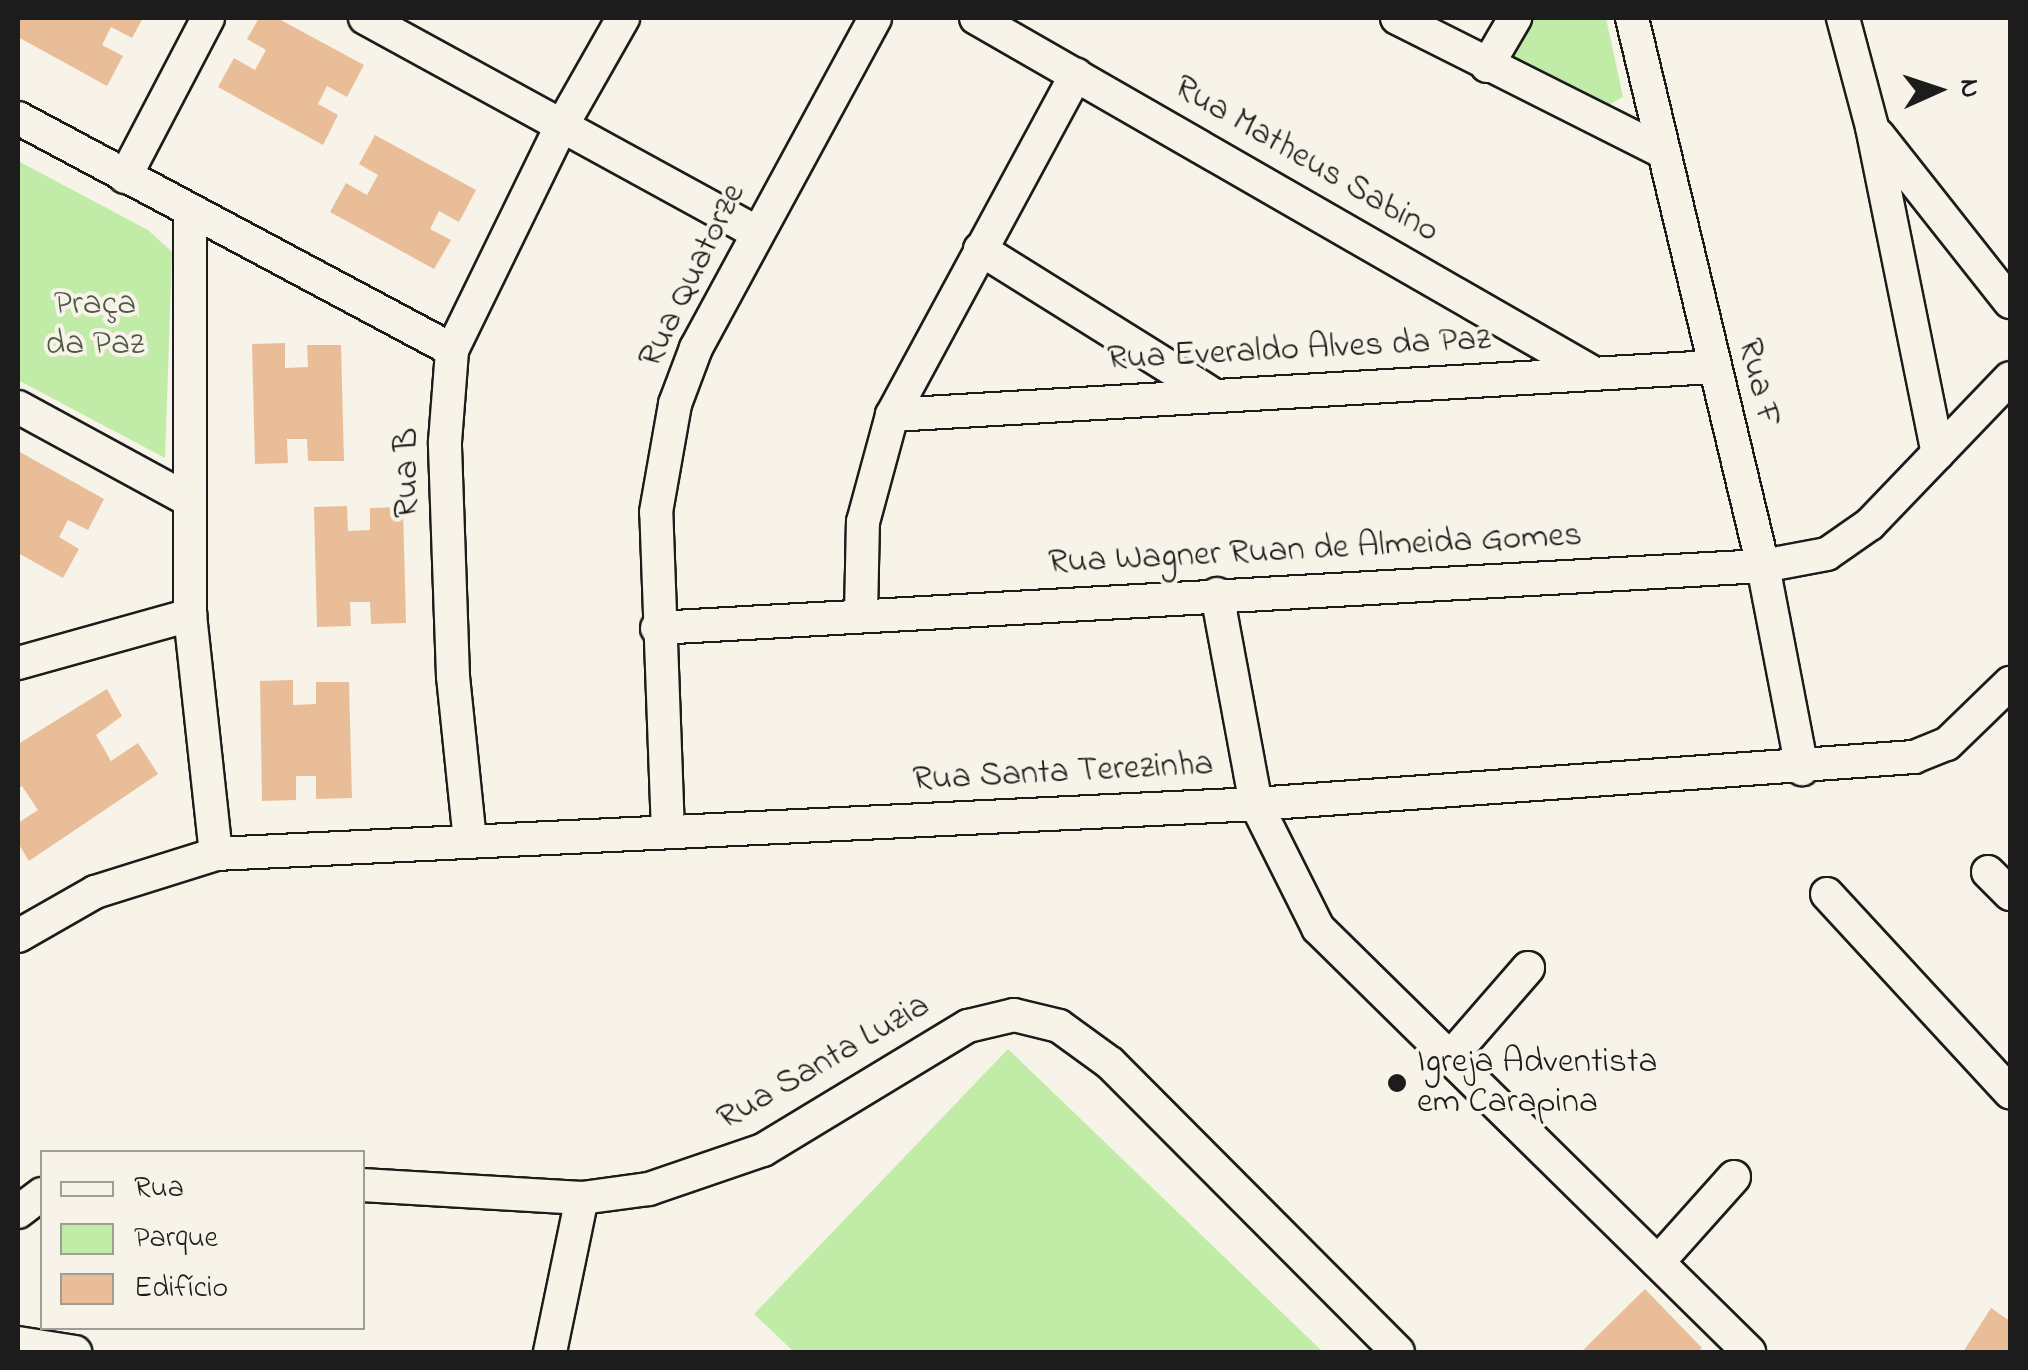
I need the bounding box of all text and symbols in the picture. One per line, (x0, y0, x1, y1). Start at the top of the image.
north arrow (1888, 40, 1988, 140)
street label: Rua Matheus Sabino (1166, 67, 1446, 253)
text: N (1947, 78, 1989, 99)
street label: Rua Quatorze (630, 177, 756, 375)
park label: Praça da Paz (45, 284, 145, 366)
street label: Rua Everaldo Alves da Paz (1106, 319, 1492, 381)
street label: Rua F (1727, 334, 1789, 432)
street label: Rua B (387, 428, 429, 518)
street label: Rua Wagner Ruan de Almeida Gomes (1047, 515, 1583, 585)
street label: Rua Santa Terezinha (912, 744, 1214, 802)
street label: Rua Santa Luzia (711, 985, 937, 1141)
place label: Igreja Adventista em Carapina (1417, 1042, 1657, 1124)
marker: Igreja Adventista em Carapina (1386, 1072, 1408, 1094)
legend (40, 1150, 365, 1330)
text: Rua (134, 1167, 184, 1211)
text: Parque (134, 1217, 218, 1261)
text: Edifício (134, 1267, 228, 1311)

